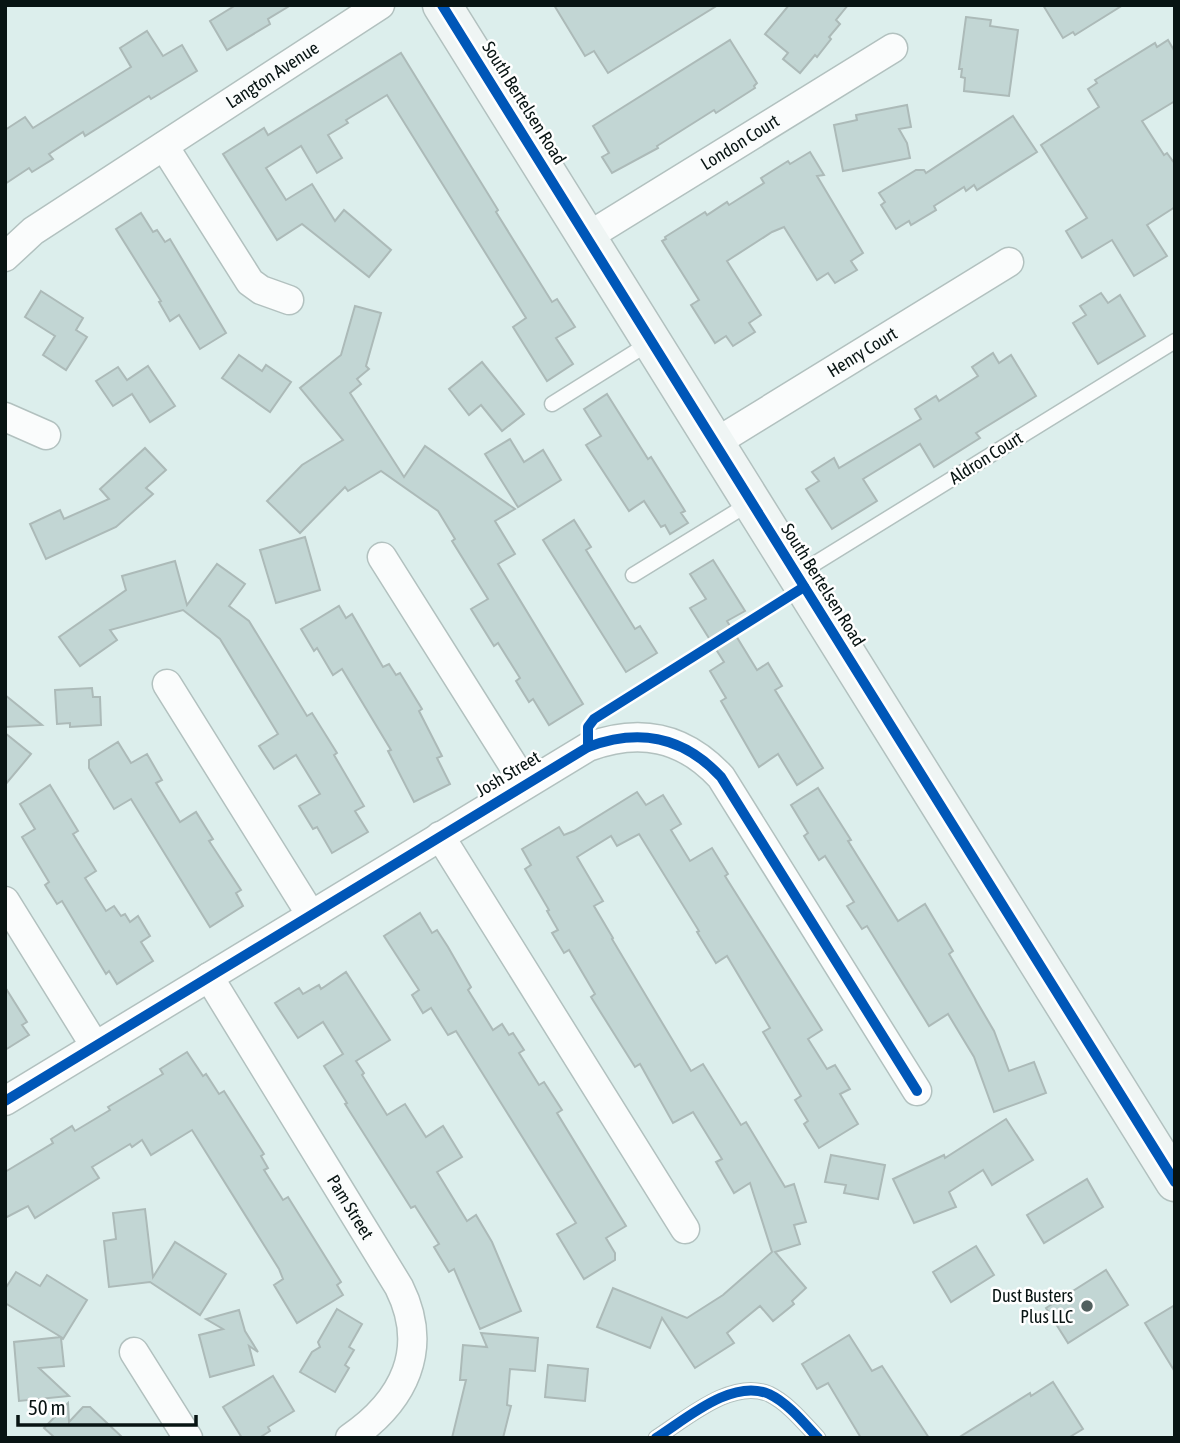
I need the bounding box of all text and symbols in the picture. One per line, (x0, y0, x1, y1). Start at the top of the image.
street label: Langton Avenue (222, 37, 323, 112)
street label: South Bertelsen Road (478, 37, 571, 168)
street label: London Court (697, 110, 783, 174)
street label: Henry Court (823, 322, 901, 381)
street label: Aldron Court (945, 427, 1026, 488)
street label: South Bertelsen Road (777, 519, 870, 650)
street label: Josh Street (472, 746, 544, 801)
street label: Pam Street (323, 1171, 378, 1243)
place label: Dust Busters Plus LLC (992, 1285, 1073, 1327)
marker: Dust Busters Plus LLC (1079, 1298, 1095, 1314)
scale bar (18, 1384, 196, 1428)
text: 50 m (28, 1395, 66, 1419)

